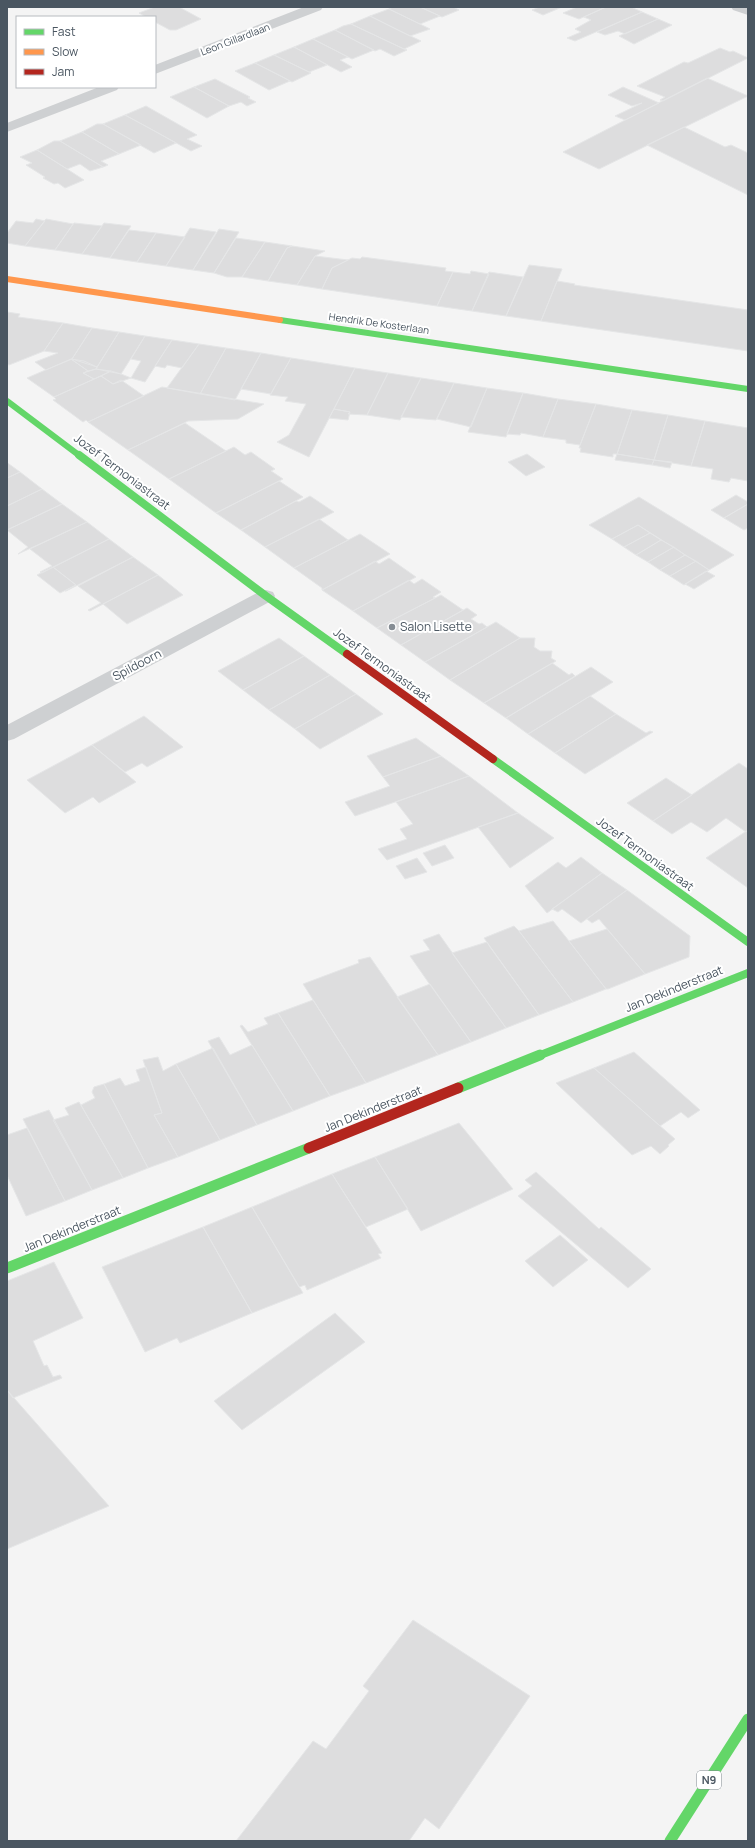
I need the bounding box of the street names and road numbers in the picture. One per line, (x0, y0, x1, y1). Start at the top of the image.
street label: Leon Gillardlaan (198, 19, 272, 59)
street label: Hendrik De Kosterlaan (328, 309, 430, 337)
street label: Jozef Termoniastraat (71, 430, 174, 514)
street label: Jozef Termoniastraat (330, 623, 435, 706)
street label: Spildoorn (109, 645, 164, 684)
street label: Jozef Termoniastraat (593, 812, 698, 895)
street label: Jan Dekinderstraat (622, 961, 725, 1016)
street label: Jan Dekinderstraat (321, 1081, 424, 1136)
street label: Jan Dekinderstraat (20, 1201, 123, 1256)
road number: N9 (697, 1771, 721, 1789)

